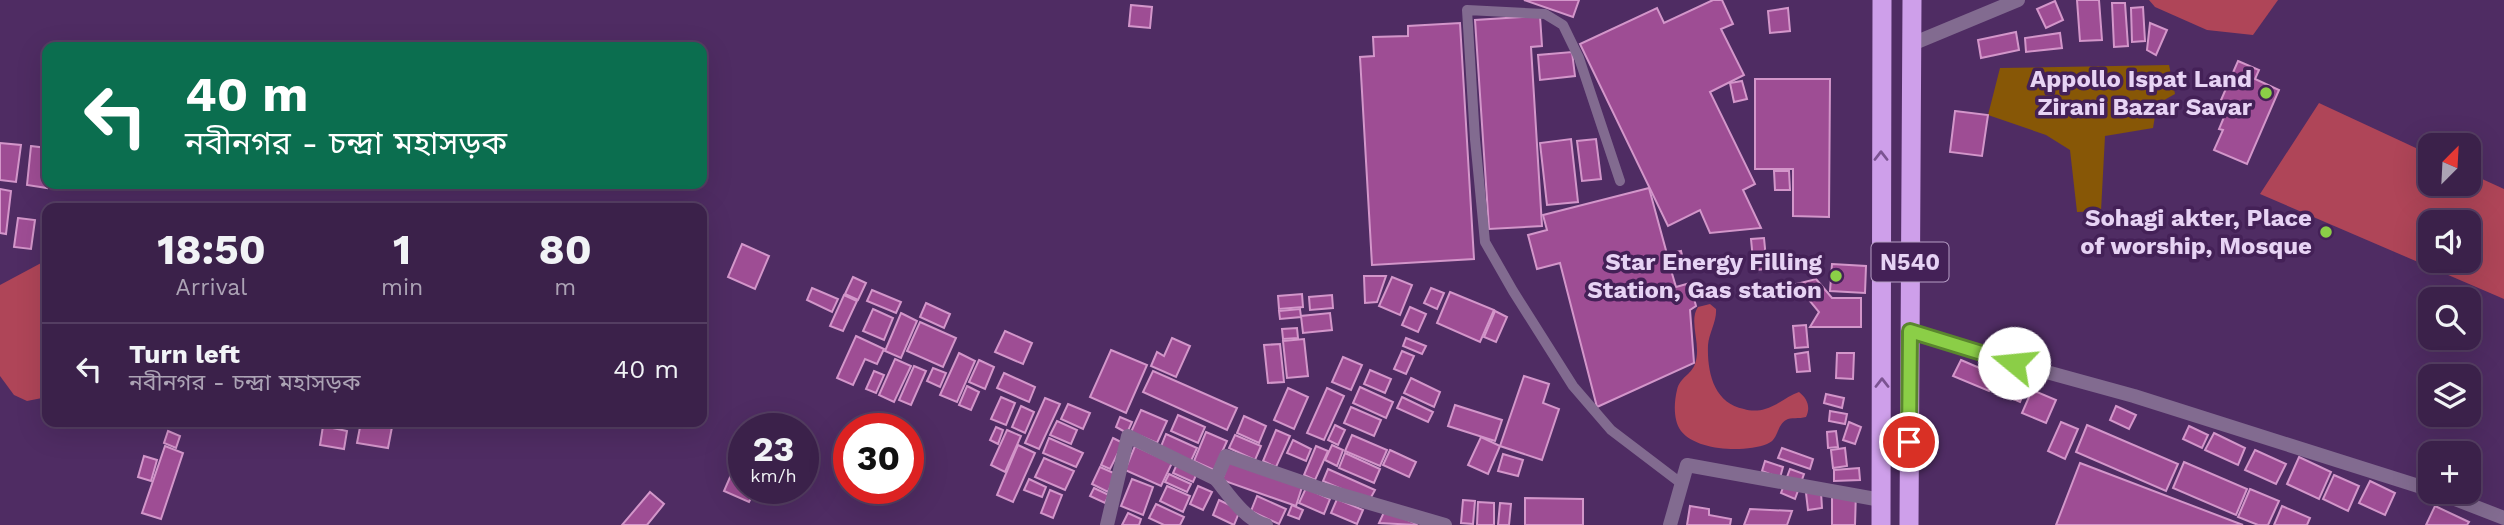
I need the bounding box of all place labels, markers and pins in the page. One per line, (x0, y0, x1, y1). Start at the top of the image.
place label: Appollo Ispat Land Zirani Bazar Savar (2030, 65, 2253, 121)
marker: Appollo Ispat Land Zirani Bazar Savar (2258, 85, 2274, 101)
place label: Sohagi akter, Place of worship, Mosque (2080, 204, 2312, 260)
marker: Sohagi akter, Place of worship, Mosque (2318, 224, 2334, 240)
place label: Star Energy Filling Station, Gas station (1587, 248, 1823, 304)
marker: Star Energy Filling Station, Gas station (1828, 268, 1844, 284)
pin (1879, 412, 1939, 472)

